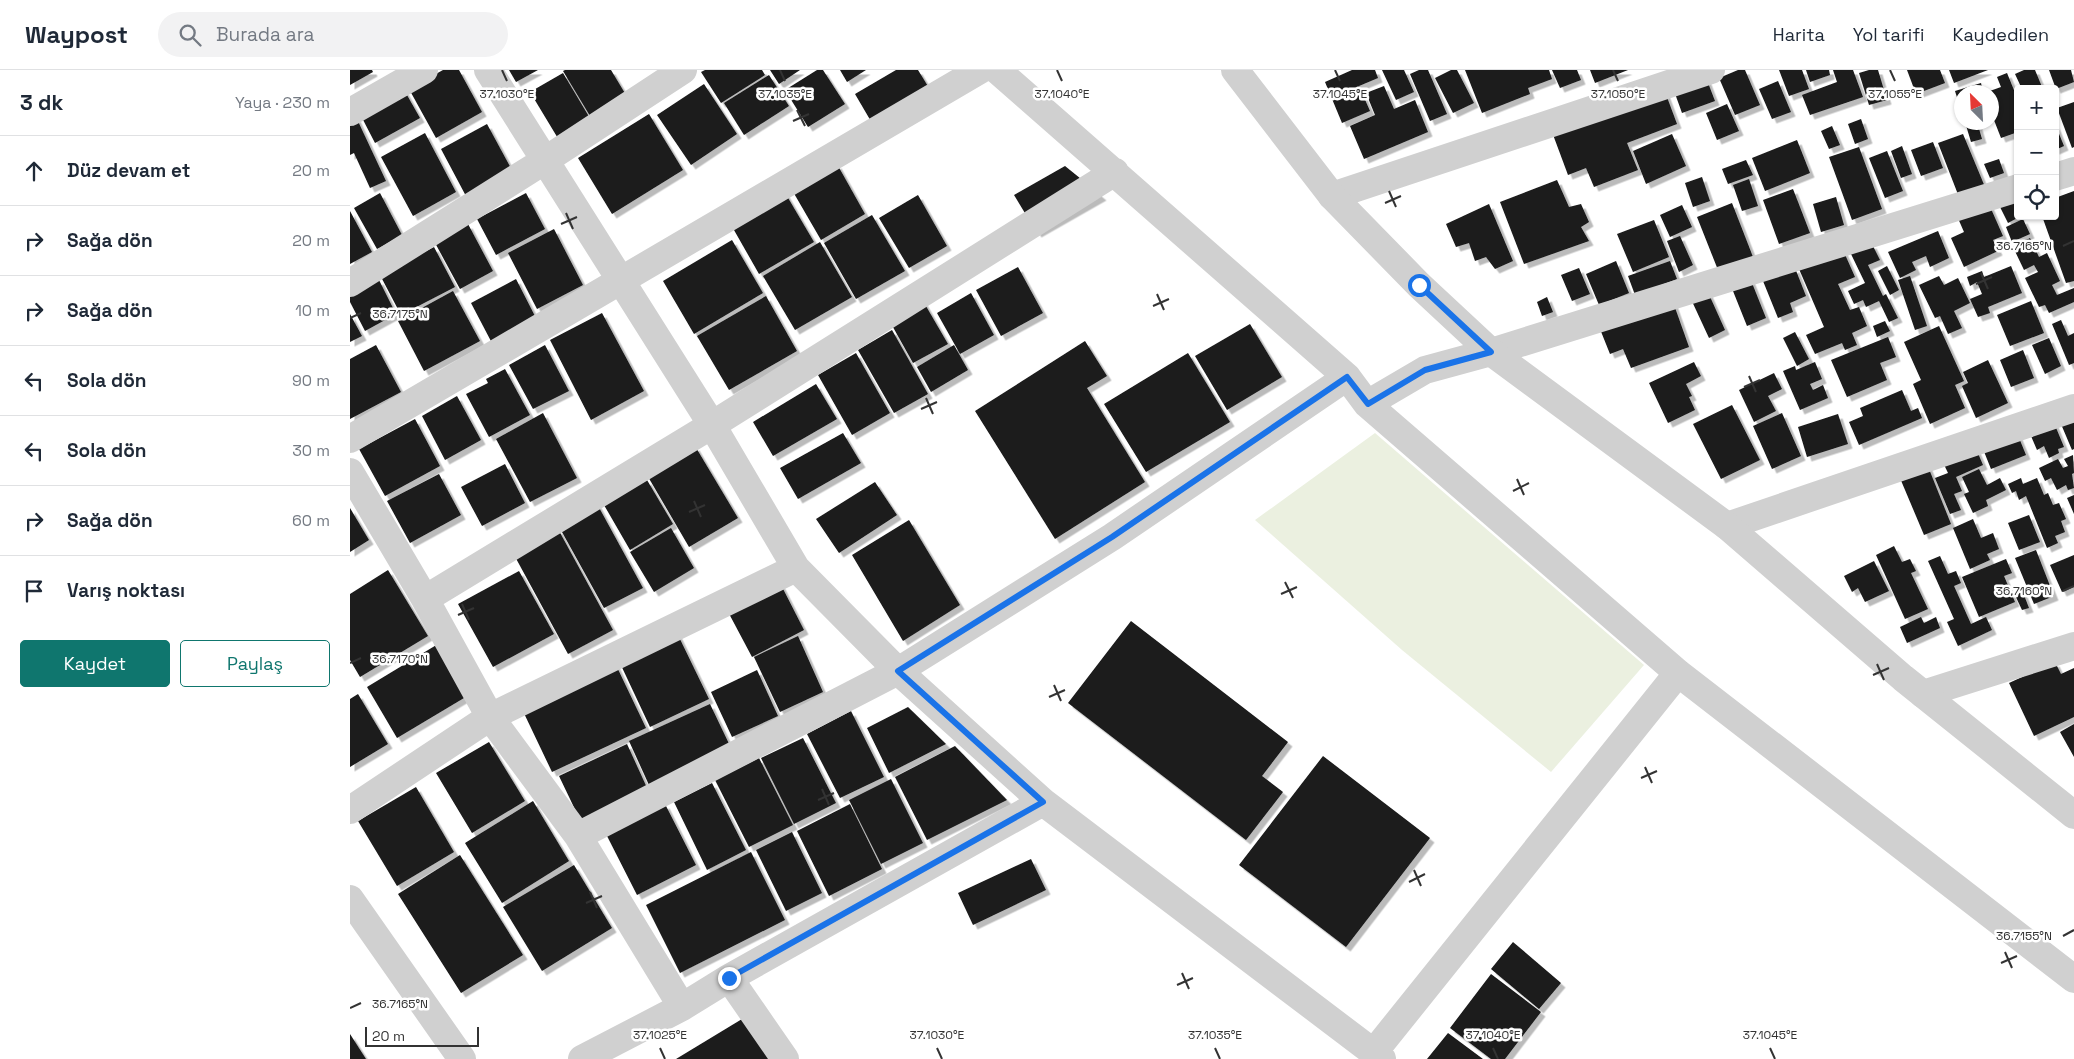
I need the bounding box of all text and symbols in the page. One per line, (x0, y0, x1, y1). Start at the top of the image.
search box (158, 12, 508, 57)
text: Waypost (25, 19, 128, 50)
icon: search (176, 21, 204, 49)
text: Burada ara (216, 22, 314, 47)
text: Harita (1773, 23, 1825, 46)
text: Yol tarifi (1853, 23, 1925, 46)
text: Kaydedilen (1953, 23, 2049, 46)
north arrow (1954, 85, 1999, 130)
map controls (2014, 85, 2059, 220)
button: + (2014, 85, 2059, 130)
text: 37.1030°E (480, 86, 535, 102)
text: 37.1035°E (758, 86, 812, 102)
text: 37.1040°E (1034, 86, 1090, 102)
text: 37.1045°E (1313, 86, 1367, 102)
text: 37.1050°E (1591, 86, 1646, 102)
text: 37.1055°E (1868, 86, 1922, 102)
text: 3 dk (20, 89, 63, 116)
text: Yaya · 230 m (235, 92, 330, 113)
button: − (2014, 130, 2059, 175)
icon: ahead (20, 157, 48, 185)
text: Düz devam et (67, 158, 190, 183)
text: 20 m (292, 160, 330, 181)
button: locate (2014, 175, 2059, 220)
icon: right (20, 227, 48, 255)
text: Sağa dön (67, 228, 153, 253)
text: 20 m (292, 230, 330, 251)
text: 36.7165°N (1996, 238, 2052, 254)
route start (1408, 274, 1431, 297)
icon: right (20, 297, 48, 325)
text: Sağa dön (67, 298, 153, 323)
text: 10 m (295, 300, 330, 321)
text: 36.7175°N (372, 306, 428, 322)
icon: left (20, 367, 48, 395)
text: Sola dön (67, 368, 146, 393)
text: 90 m (292, 370, 330, 391)
icon: left (20, 437, 48, 465)
text: Sola dön (67, 438, 146, 463)
text: 30 m (292, 440, 330, 461)
icon: right (20, 507, 48, 535)
text: Sağa dön (67, 508, 153, 533)
text: 60 m (292, 510, 330, 531)
icon: arrive (20, 577, 48, 605)
text: Varış noktası (67, 578, 185, 603)
text: 36.7160°N (1996, 583, 2052, 599)
button: Kaydet (20, 640, 170, 687)
button: Paylaş (180, 640, 330, 687)
text: 36.7170°N (372, 651, 428, 667)
text: 36.7155°N (1996, 928, 2052, 944)
route end (718, 967, 741, 990)
text: 36.7165°N (372, 996, 428, 1012)
scale bar (365, 1024, 479, 1047)
text: 20 m (372, 1027, 405, 1045)
text: 37.1025°E (633, 1027, 687, 1043)
text: 37.1030°E (910, 1027, 965, 1043)
text: 37.1035°E (1188, 1027, 1242, 1043)
text: 37.1040°E (1465, 1027, 1521, 1043)
text: 37.1045°E (1743, 1027, 1797, 1043)

